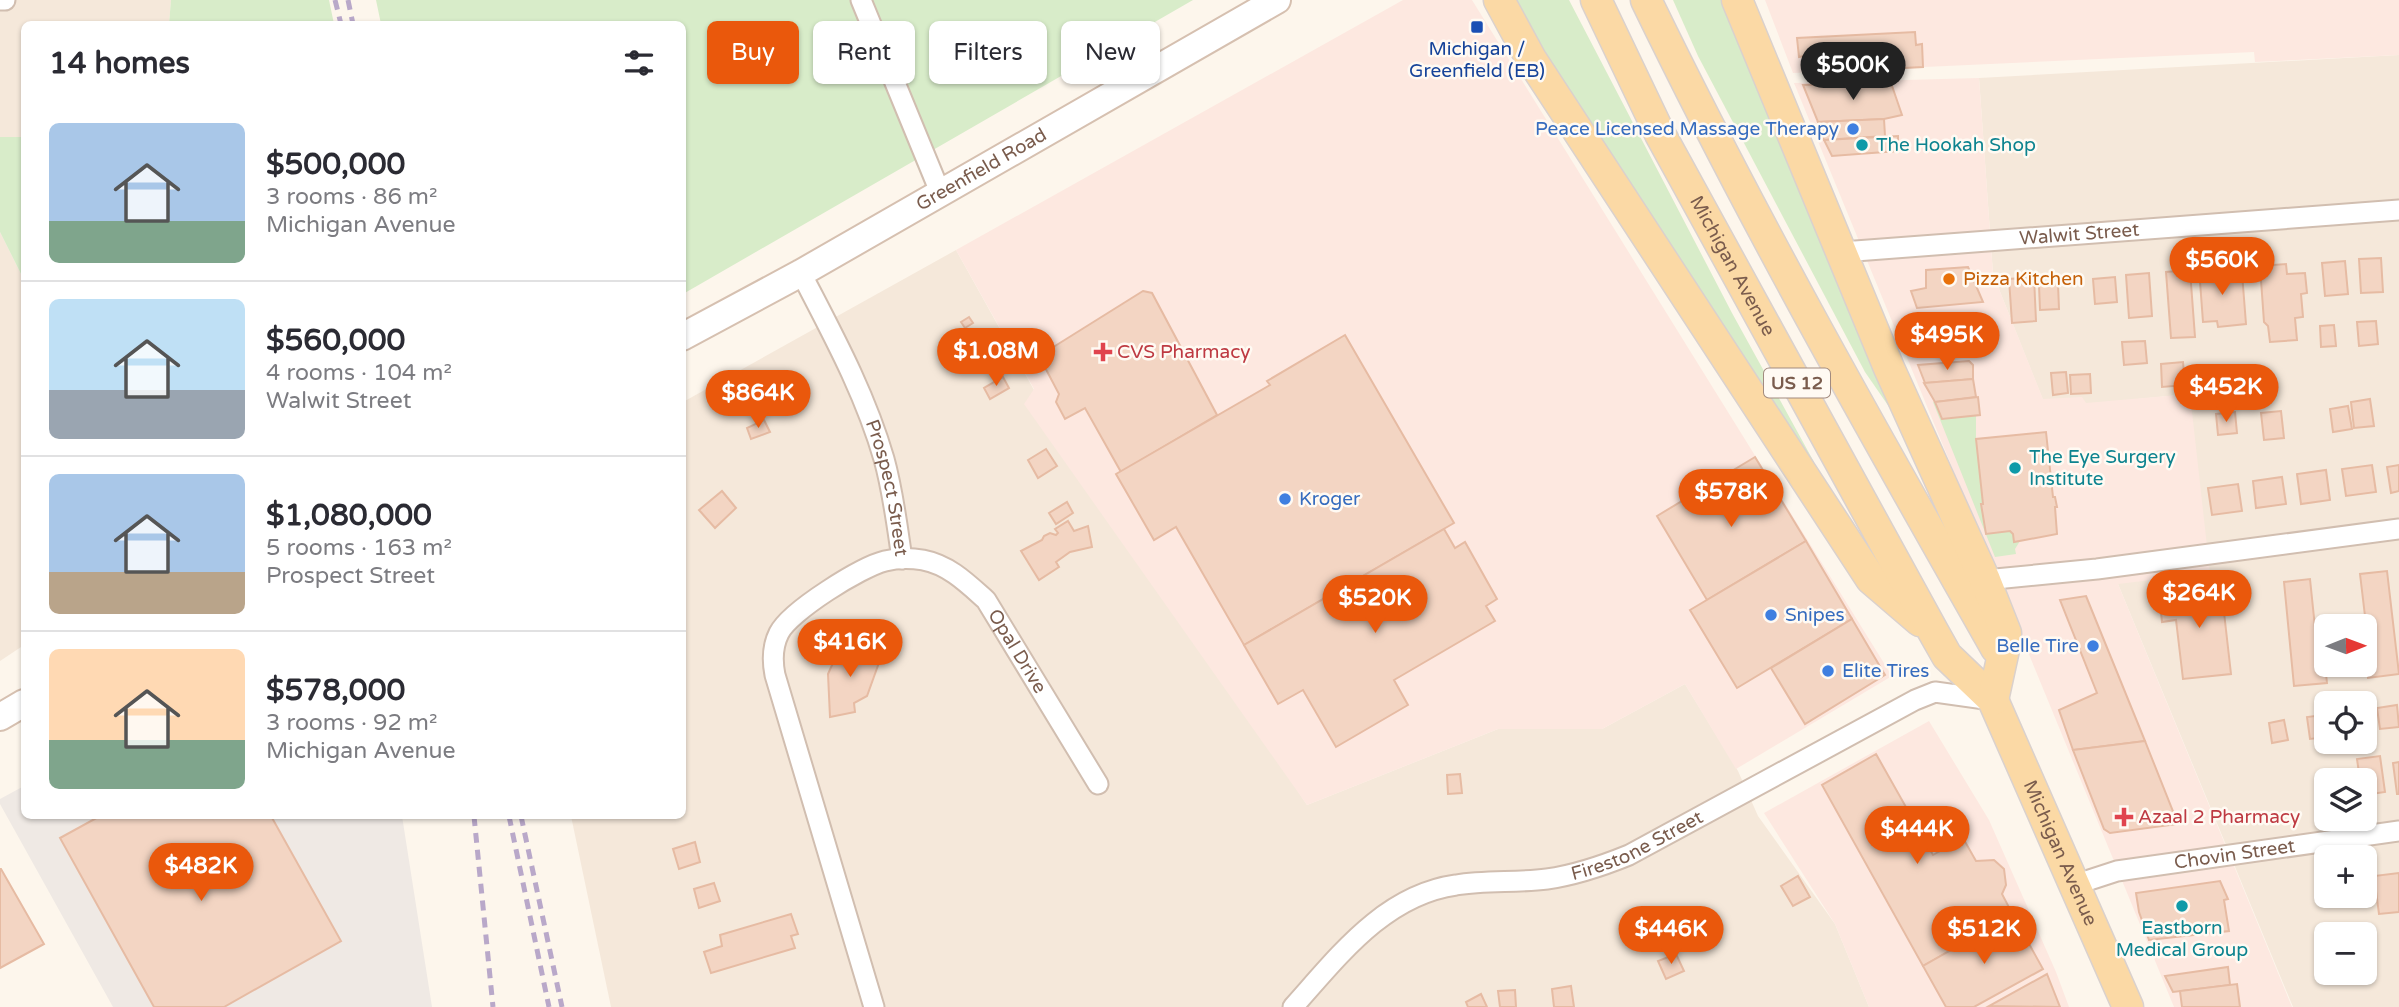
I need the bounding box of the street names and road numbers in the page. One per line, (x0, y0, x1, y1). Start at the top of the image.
street label: Greenfield Road (912, 124, 1050, 216)
street label: Michigan Avenue (1685, 192, 1780, 340)
street label: Walwit Street (2019, 219, 2140, 250)
road number: US 12 (1764, 368, 1830, 398)
street label: Prospect Street (861, 416, 912, 558)
street label: Opal Drive (983, 605, 1051, 697)
street label: Michigan Avenue (2019, 777, 2102, 929)
street label: Firestone Street (1569, 806, 1707, 885)
street label: Chovin Street (2173, 835, 2297, 874)

